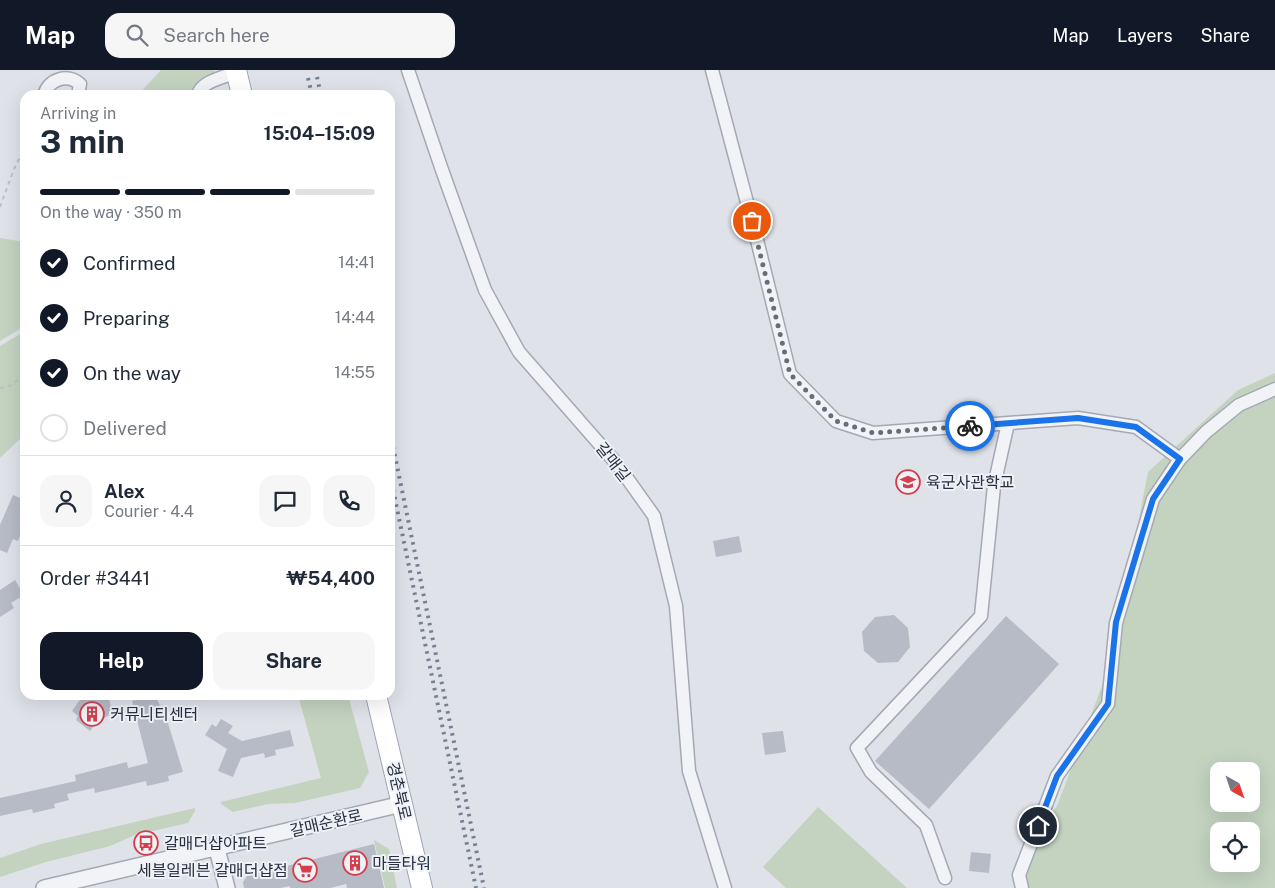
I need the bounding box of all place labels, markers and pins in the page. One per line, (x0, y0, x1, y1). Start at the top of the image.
pin (731, 200, 773, 242)
school or university icon: 육군사관학교 (895, 469, 921, 495)
place label: 육군사관학교 (926, 473, 1014, 492)
building icon: 커뮤니티센터 (79, 701, 105, 727)
place label: 커뮤니티센터 (110, 705, 198, 724)
pin (1017, 805, 1059, 847)
bus stop icon: 갈매더샵아파트 (133, 830, 159, 856)
place label: 갈매더샵아파트 (164, 834, 267, 853)
building icon: 마들타워 (342, 850, 368, 876)
place label: 마들타워 (372, 854, 431, 873)
supermarket icon: 세블일레븐 갈매더샵점 (292, 857, 318, 883)
place label: 세블일레븐 갈매더샵점 (137, 861, 288, 880)

